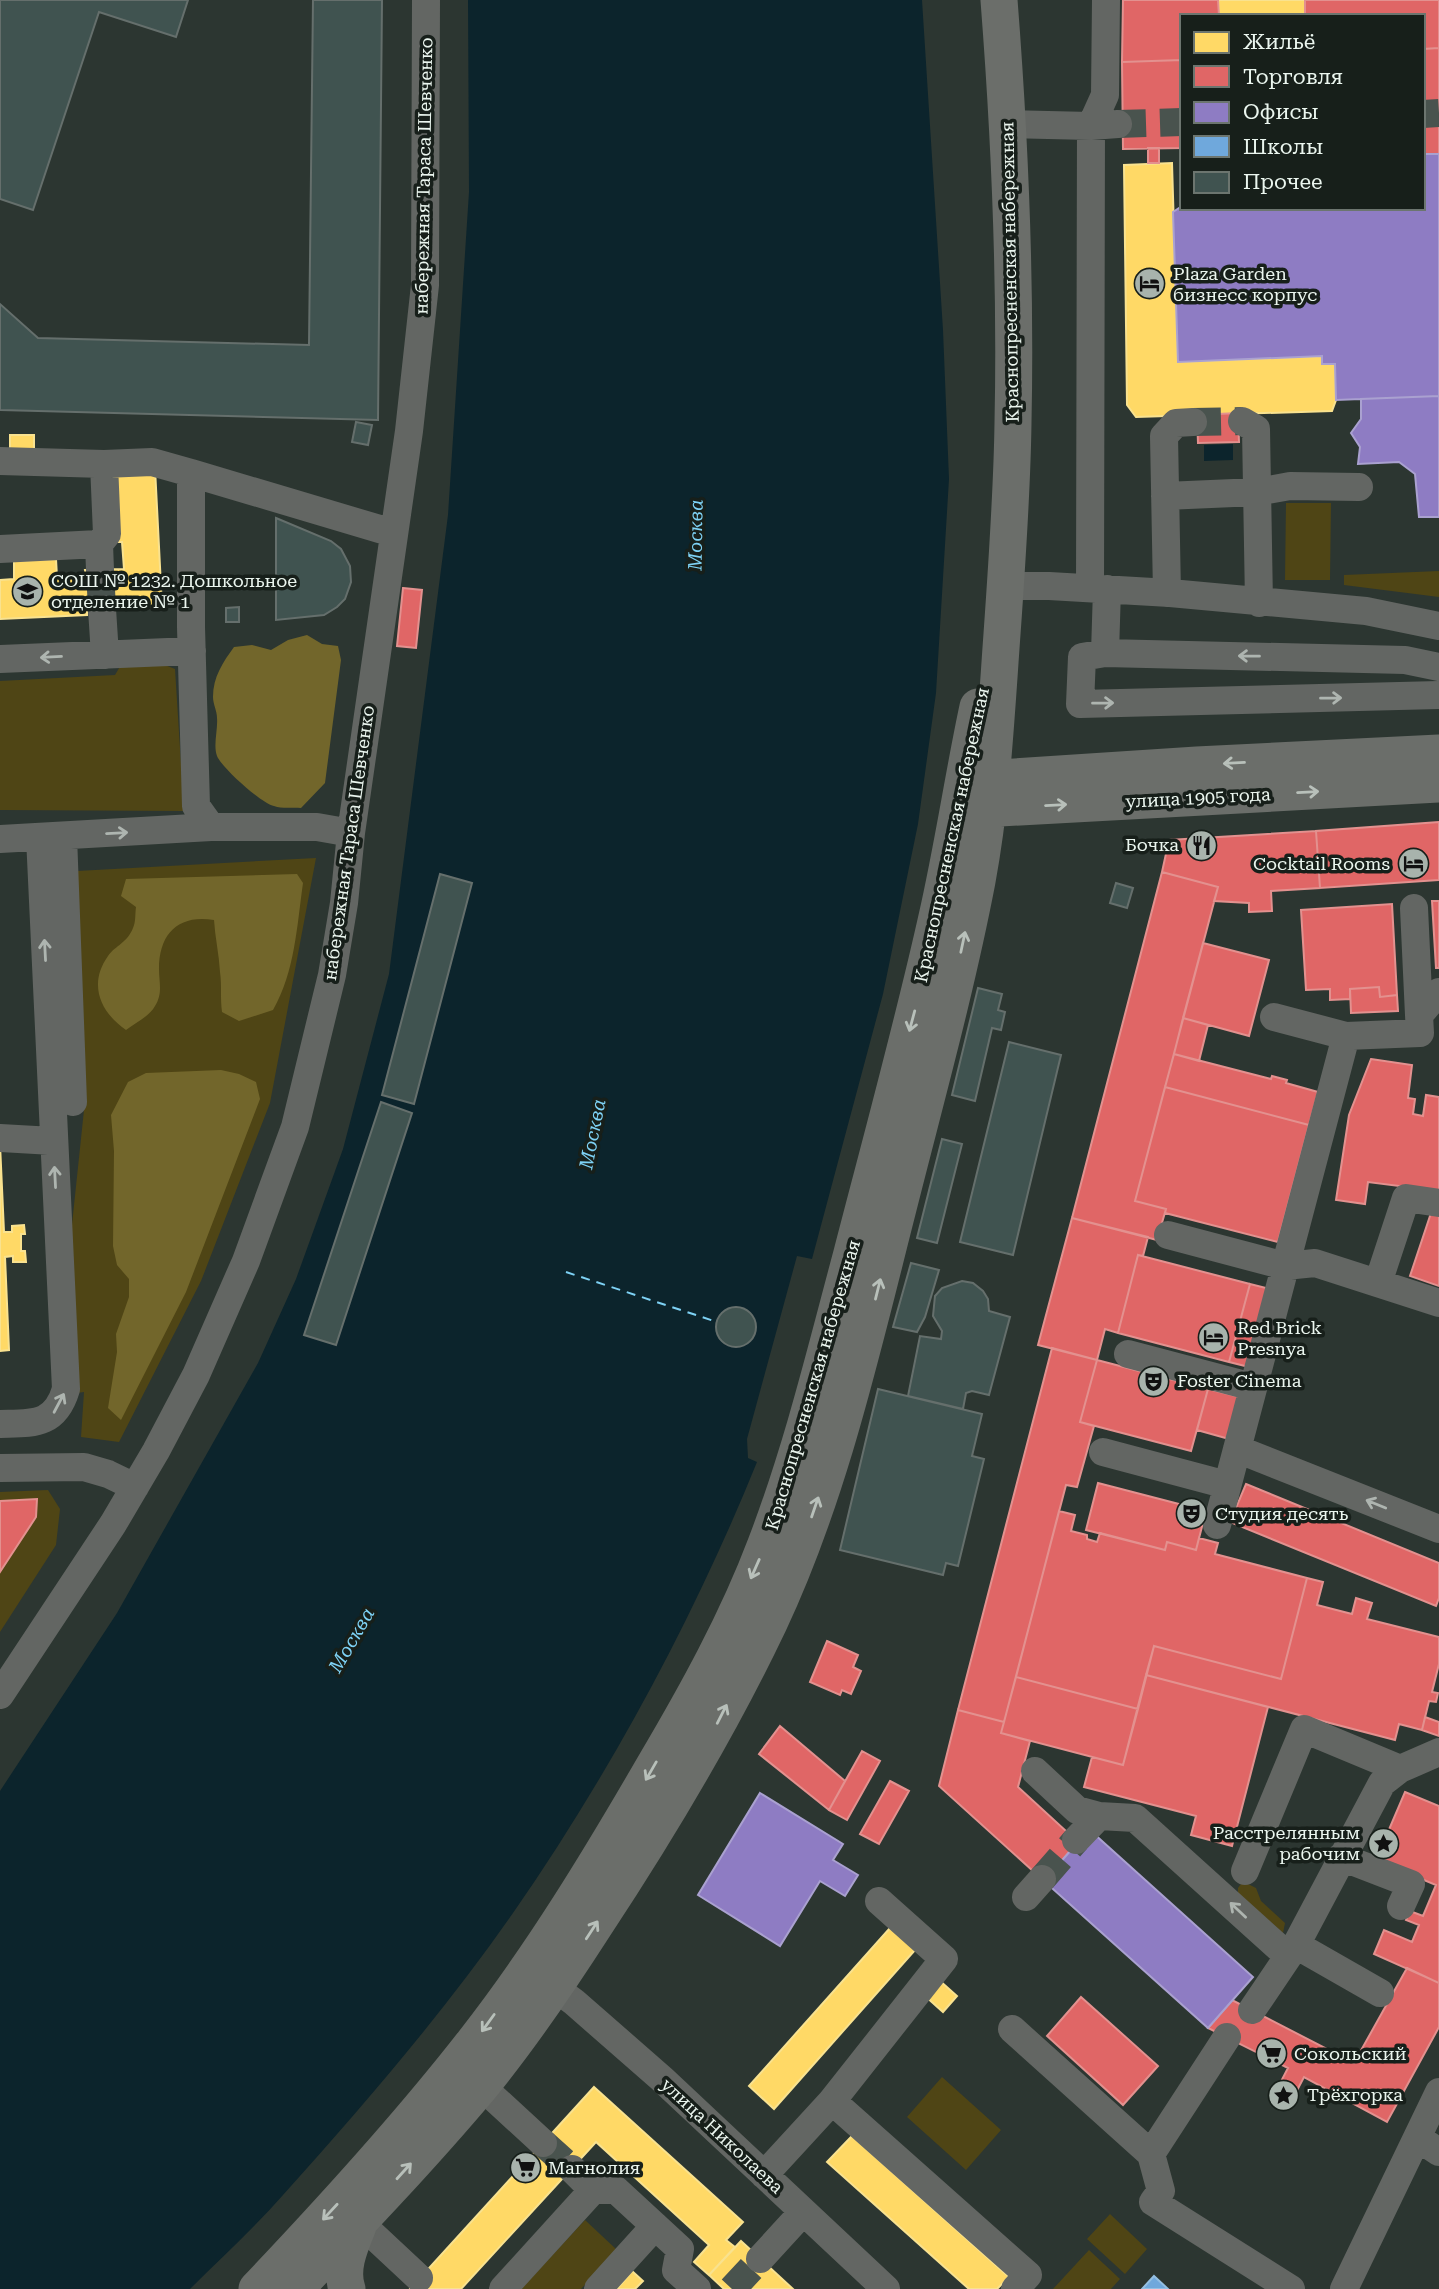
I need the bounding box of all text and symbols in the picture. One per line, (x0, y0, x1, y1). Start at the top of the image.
legend (1180, 14, 1425, 210)
text: Жильё (1243, 30, 1315, 54)
street label: набережная Тараса Шевченко (411, 37, 436, 315)
text: Торговля (1243, 65, 1343, 89)
text: Офисы (1243, 100, 1318, 124)
street label: Краснопресненская набережная (996, 121, 1023, 423)
text: Школы (1243, 135, 1323, 159)
text: Прочее (1243, 170, 1323, 194)
place label: Plaza Garden бизнесс корпус (1173, 263, 1317, 305)
hotel icon: Plaza Garden бизнесс корпус (1133, 267, 1167, 301)
water label: Москва (683, 499, 708, 572)
place label: СОШ № 1232. Дошкольное отделение № 1 (51, 570, 297, 612)
school or university icon: СОШ № 1232. Дошкольное отделение № 1 (11, 574, 45, 608)
one-way arrow (1238, 650, 1261, 663)
one-way arrow (40, 651, 63, 664)
street label: Краснопресненская набережная (910, 686, 993, 984)
one-way arrow (1319, 691, 1342, 705)
one-way arrow (1091, 697, 1114, 710)
street label: набережная Тараса Шевченко (319, 704, 378, 982)
one-way arrow (1223, 757, 1246, 770)
street label: улица 1905 года (1125, 783, 1271, 812)
one-way arrow (1296, 786, 1319, 799)
one-way arrow (1044, 799, 1067, 812)
one-way arrow (105, 826, 128, 839)
restaurant icon: Бочка (1185, 828, 1219, 862)
place label: Бочка (1125, 834, 1179, 855)
hotel icon: Cocktail Rooms (1396, 847, 1430, 881)
place label: Cocktail Rooms (1253, 853, 1390, 874)
one-way arrow (957, 931, 971, 954)
one-way arrow (38, 939, 51, 962)
one-way arrow (905, 1009, 918, 1031)
water label: Москва (574, 1097, 611, 1172)
one-way arrow (48, 1166, 61, 1189)
street label: Краснопресненская набережная (761, 1237, 864, 1532)
one-way arrow (872, 1278, 885, 1300)
place label: Red Brick Presnya (1237, 1317, 1322, 1359)
hotel icon: Red Brick Presnya (1197, 1321, 1231, 1355)
theatre icon: Foster Cinema (1137, 1364, 1171, 1398)
place label: Foster Cinema (1177, 1370, 1302, 1391)
one-way arrow (53, 1393, 67, 1414)
one-way arrow (809, 1497, 822, 1519)
theatre icon: Студия десять (1175, 1497, 1209, 1531)
one-way arrow (1365, 1497, 1387, 1510)
place label: Студия десять (1215, 1503, 1349, 1524)
one-way arrow (748, 1557, 761, 1579)
water label: Москва (323, 1604, 379, 1678)
one-way arrow (715, 1705, 729, 1725)
one-way arrow (644, 1760, 658, 1780)
place label: Расстрелянным рабочим (1213, 1822, 1360, 1864)
place icon: Расстрелянным рабочим (1366, 1826, 1400, 1860)
one-way arrow (1229, 1902, 1247, 1918)
one-way arrow (585, 1921, 599, 1941)
one-way arrow (481, 2014, 496, 2033)
supermarket icon: Сокольский (1254, 2037, 1288, 2071)
place label: Сокольский (1294, 2043, 1407, 2064)
street label: улица Николаева (657, 2074, 788, 2198)
place icon: Трёхгорка (1267, 2078, 1301, 2112)
place label: Трёхгорка (1307, 2084, 1403, 2105)
supermarket icon: Магнолия (508, 2151, 542, 2185)
place label: Магнолия (548, 2157, 640, 2178)
one-way arrow (396, 2163, 413, 2180)
one-way arrow (321, 2203, 338, 2220)

